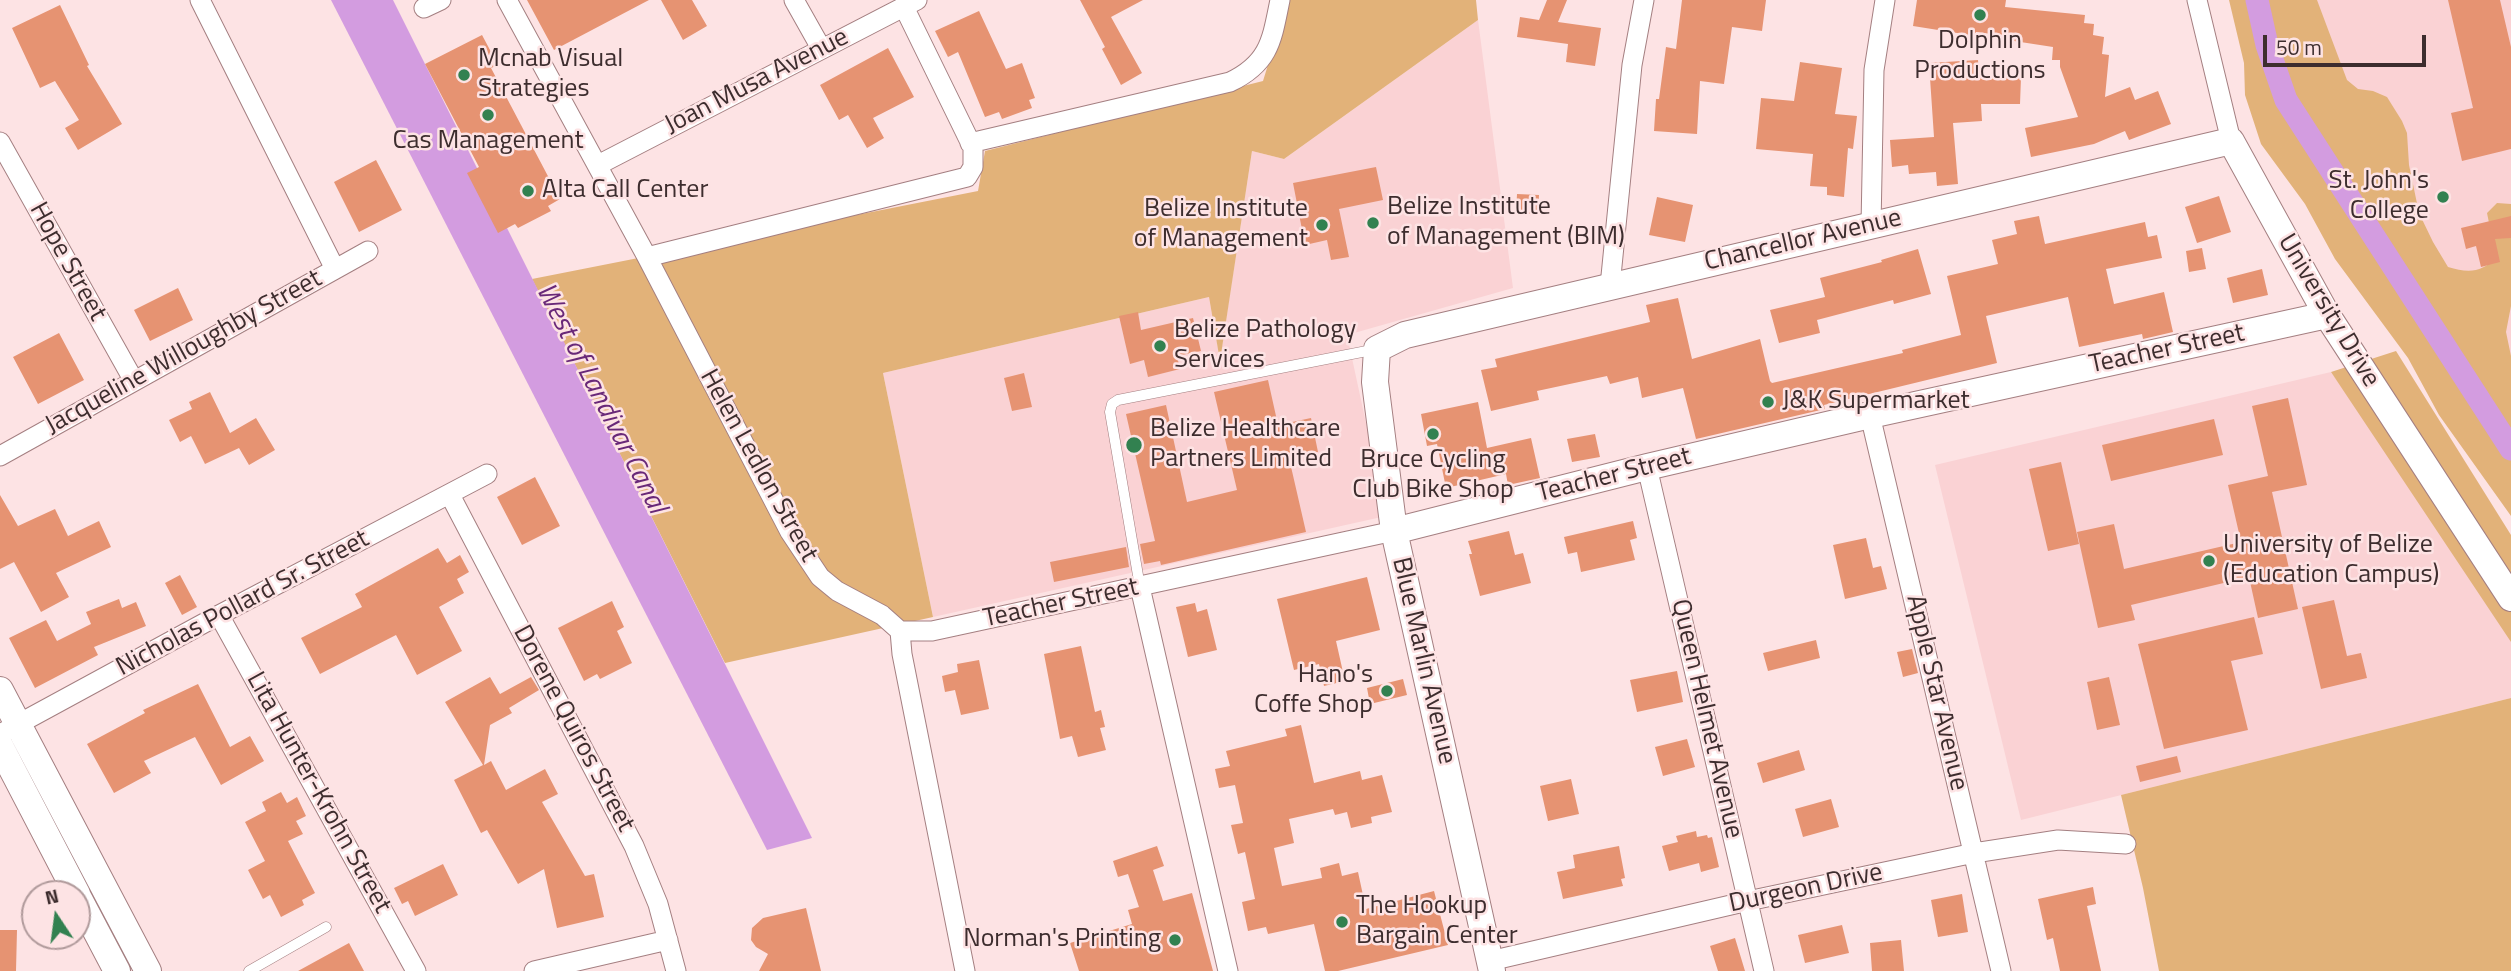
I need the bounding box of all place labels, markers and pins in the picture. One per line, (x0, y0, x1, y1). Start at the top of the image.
marker: Dolphin Productions (1972, 7, 1988, 23)
place label: Dolphin Productions (1914, 26, 2046, 88)
place label: Mcnab Visual Strategies (478, 44, 623, 106)
marker: Mcnab Visual Strategies (456, 67, 472, 83)
marker: Cas Management (480, 107, 496, 123)
place label: Cas Management (392, 126, 584, 158)
place label: St. John's College (2329, 166, 2429, 228)
place label: Alta Call Center (542, 175, 708, 207)
marker: Alta Call Center (520, 183, 536, 199)
marker: St. John's College (2435, 189, 2451, 205)
place label: Belize Institute of Management (BIM) (1387, 192, 1625, 254)
place label: Belize Institute of Management (1134, 194, 1308, 256)
marker: Belize Institute of Management (BIM) (1365, 215, 1381, 231)
marker: Belize Institute of Management (1314, 217, 1330, 233)
place label: Belize Pathology Services (1174, 315, 1356, 376)
marker: Belize Pathology Services (1152, 338, 1168, 354)
place label: J&K Supermarket (1782, 386, 1970, 418)
marker: J&K Supermarket (1760, 394, 1776, 410)
place label: Belize Healthcare Partners Limited (1150, 414, 1340, 476)
marker: Bruce Cycling Club Bike Shop (1425, 426, 1441, 442)
marker: Belize Healthcare Partners Limited (1124, 435, 1144, 455)
place label: Bruce Cycling Club Bike Shop (1352, 445, 1514, 506)
place label: University of Belize (Education Campus) (2223, 530, 2439, 592)
marker: University of Belize (Education Campus) (2201, 553, 2217, 569)
place label: Hano's Coffe Shop (1254, 660, 1373, 722)
marker: Hano's Coffe Shop (1379, 683, 1395, 699)
place label: The Hookup Bargain Center (1356, 891, 1518, 953)
marker: The Hookup Bargain Center (1334, 914, 1350, 930)
place label: Norman's Printing (963, 924, 1161, 956)
marker: Norman's Printing (1167, 932, 1183, 948)

